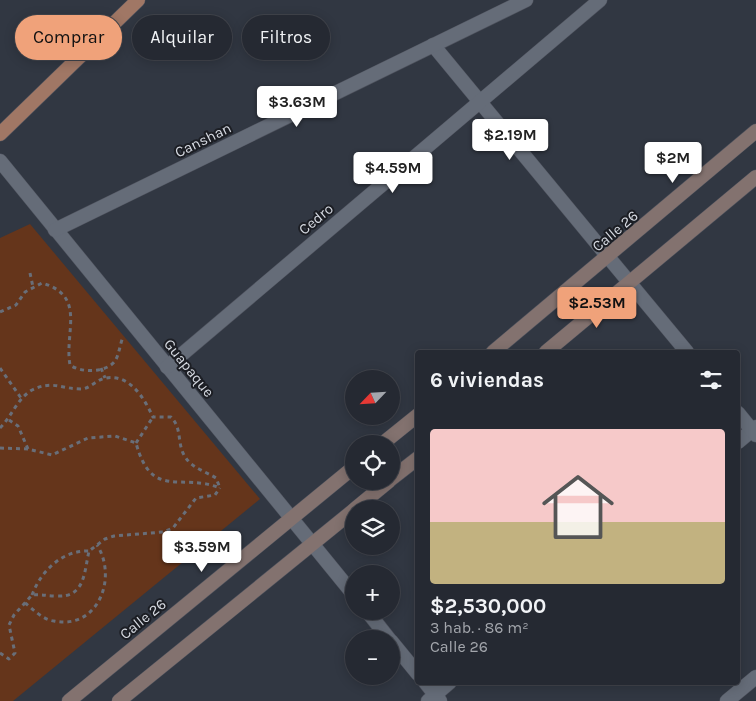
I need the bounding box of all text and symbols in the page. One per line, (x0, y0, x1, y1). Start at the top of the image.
chip: Comprar (15, 15, 122, 60)
chip: Alquilar (132, 15, 232, 60)
chip: Filtros (242, 15, 330, 60)
pin: $3.63M (256, 86, 338, 128)
text: $3.63M (268, 92, 326, 111)
street label: Canshan (172, 119, 234, 161)
pin: $2.19M (469, 119, 551, 161)
text: $2.19M (483, 125, 537, 144)
pin: $2M (649, 142, 697, 184)
text: $2M (656, 148, 690, 167)
pin: $4.59M (352, 152, 434, 194)
text: $4.59M (364, 158, 422, 177)
street label: Cedro (295, 199, 337, 239)
street label: Calle 26 (588, 207, 642, 255)
pin: $2.53M (556, 286, 638, 329)
text: $2.53M (568, 293, 626, 312)
street label: Guapaque (160, 335, 218, 401)
icon: filters (697, 366, 725, 394)
text: 6 viviendas (430, 368, 544, 392)
north arrow (345, 370, 400, 425)
map controls (345, 370, 400, 685)
button: locate (345, 435, 400, 490)
icon: home (533, 462, 623, 552)
button: layers (345, 500, 400, 555)
pin: $3.59M (161, 530, 243, 573)
text: $3.59M (173, 537, 231, 556)
button: + (345, 565, 400, 620)
text: $2,530,000 (430, 594, 546, 618)
street label: Calle 26 (116, 595, 170, 643)
text: 3 hab. · 86 m² (430, 618, 529, 637)
button: − (345, 630, 400, 685)
text: Calle 26 (430, 637, 488, 656)

